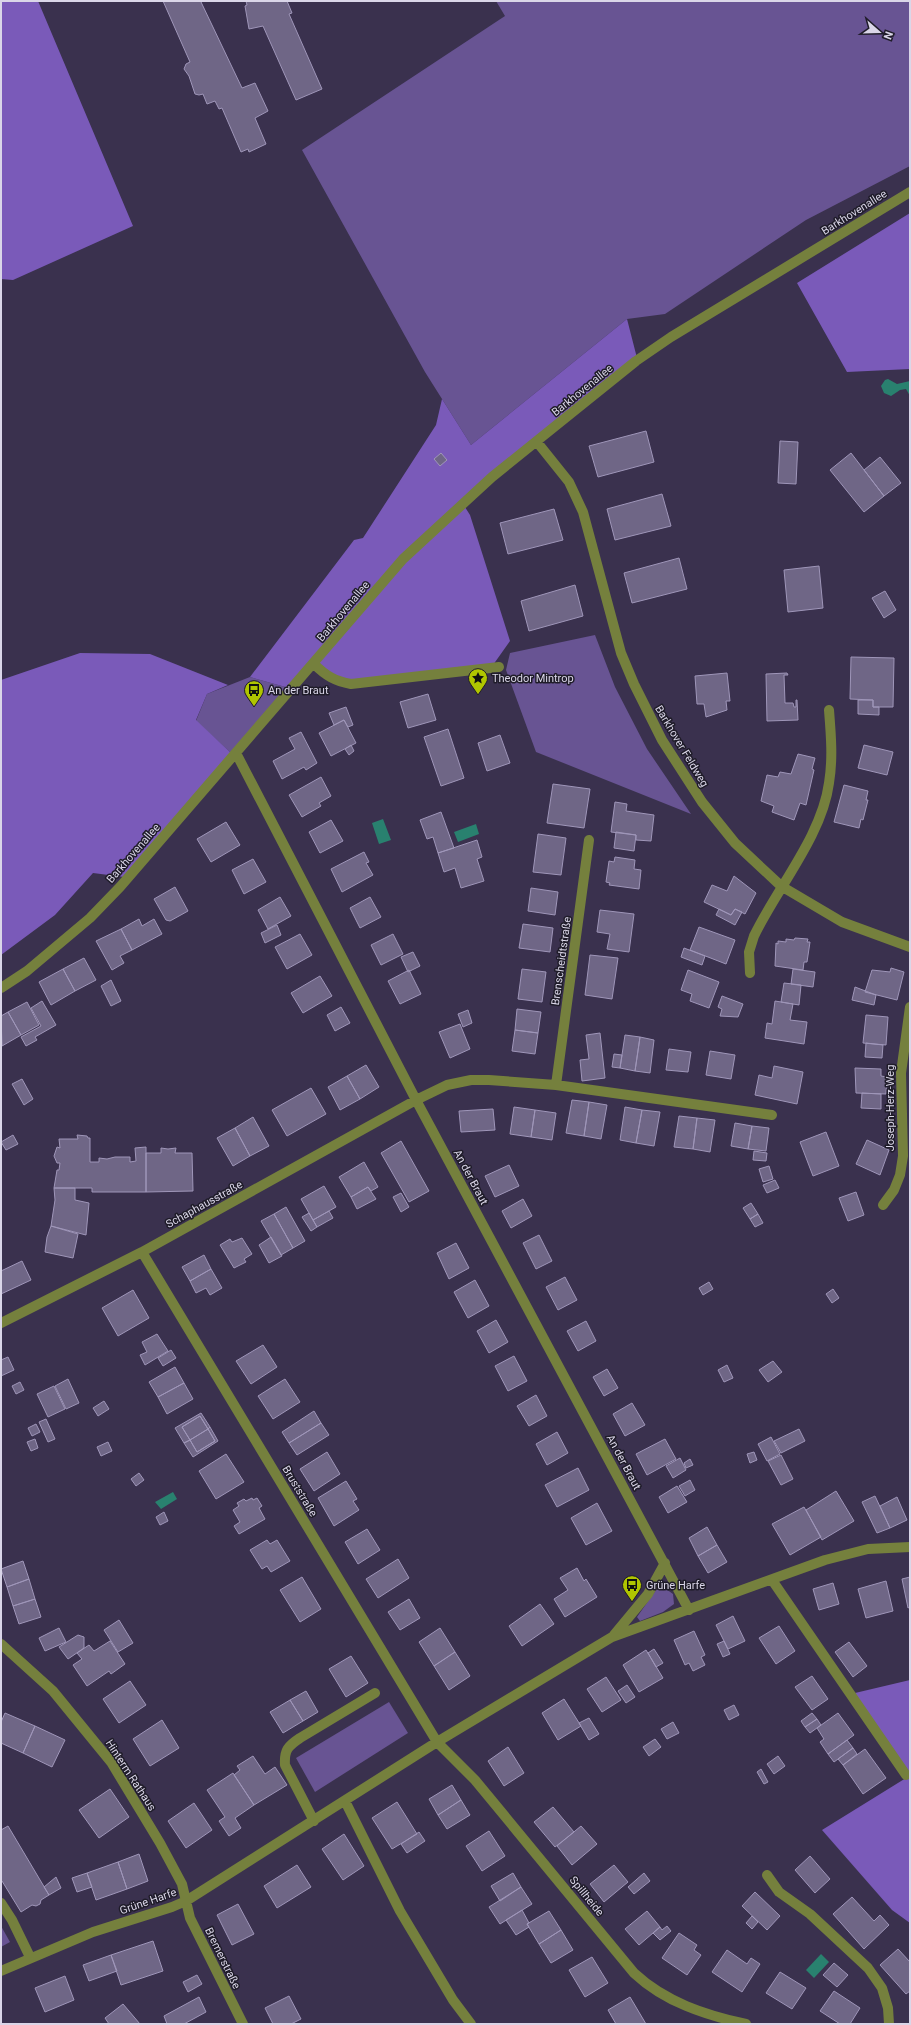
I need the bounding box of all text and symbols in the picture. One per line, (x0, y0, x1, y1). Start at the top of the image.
north arrow (859, 12, 899, 52)
text: N (880, 29, 895, 41)
street label: Barkhovenallee (819, 187, 889, 238)
street label: Barkhovenallee (549, 362, 616, 419)
street label: Barkhovenallee (314, 578, 372, 644)
place icon: Theodor Mintrop (467, 667, 489, 695)
place label: Theodor Mintrop (492, 672, 574, 685)
bus stop icon: An der Braut (243, 679, 265, 707)
place label: An der Braut (268, 684, 329, 697)
street label: Barkhover Feldweg (652, 703, 711, 789)
street label: Barkhovenallee (104, 821, 163, 886)
street label: Brenscheidtstraße (549, 916, 574, 1006)
street label: Joseph-Herz-Weg (884, 1065, 897, 1151)
street label: An der Braut (451, 1147, 491, 1207)
street label: Schaphausstraße (164, 1178, 245, 1231)
street label: An der Braut (604, 1432, 644, 1492)
street label: Bruststraße (279, 1463, 320, 1519)
bus stop icon: Grüne Harfe (621, 1574, 643, 1602)
place label: Grüne Harfe (646, 1579, 705, 1592)
street label: Hinterm Rathaus (103, 1737, 159, 1814)
street label: Spillheide (567, 1874, 607, 1919)
street label: Grüne Harfe (118, 1886, 178, 1917)
street label: Bremerstraße (202, 1925, 243, 1991)

